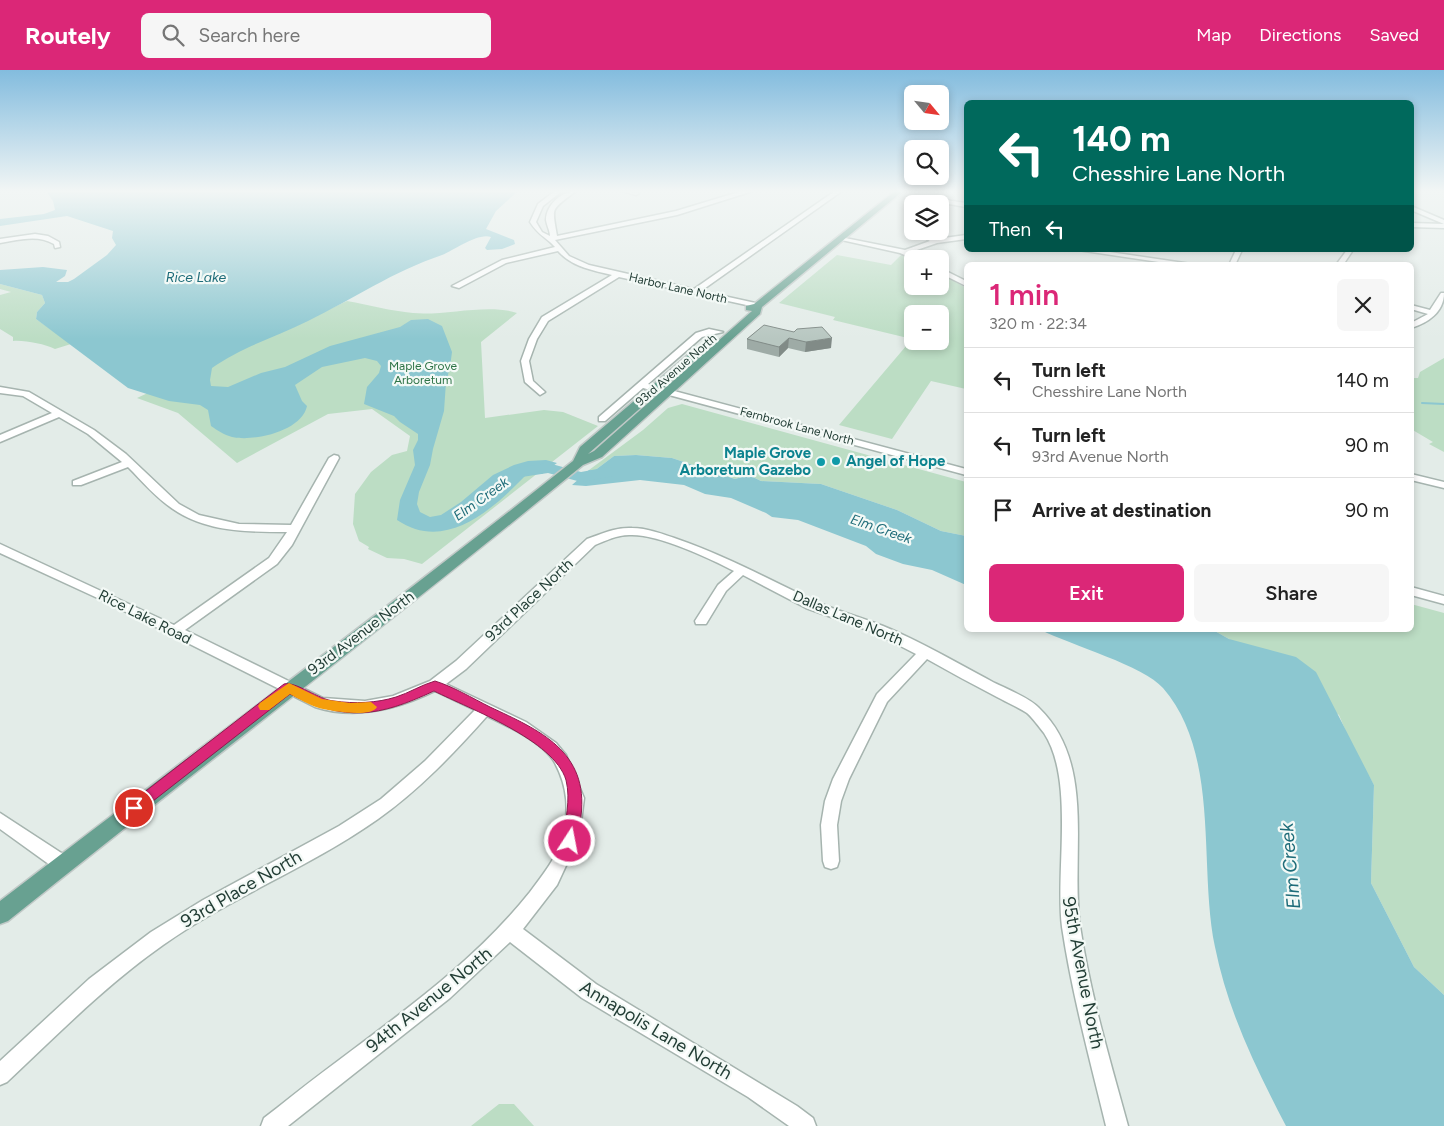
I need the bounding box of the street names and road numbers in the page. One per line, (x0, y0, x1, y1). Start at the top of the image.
street label: Harbor Lane North (628, 270, 729, 306)
street label: 93rd Avenue North (633, 331, 719, 409)
street label: Fernbrook Lane North (738, 404, 856, 448)
street label: 93rd Place North (481, 555, 577, 645)
street label: Rice Lake Road (96, 586, 194, 648)
street label: 93rd Avenue North (304, 587, 418, 679)
street label: Dallas Lane North (790, 587, 906, 649)
street label: 93rd Place North (177, 845, 305, 933)
street label: 95th Avenue North (1057, 895, 1109, 1051)
street label: 94th Avenue North (362, 943, 496, 1057)
street label: Annapolis Lane North (576, 976, 736, 1084)

